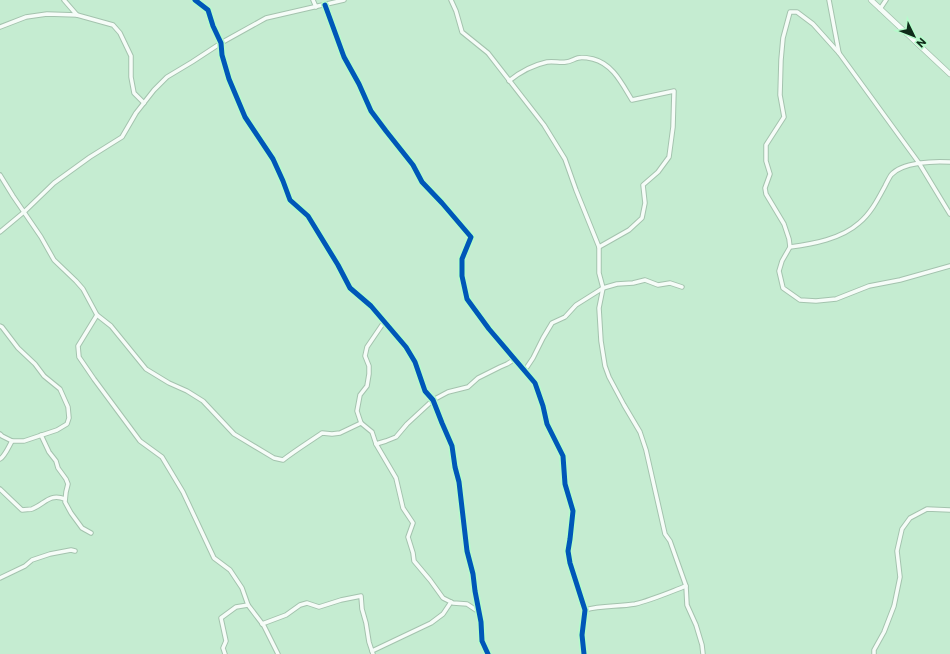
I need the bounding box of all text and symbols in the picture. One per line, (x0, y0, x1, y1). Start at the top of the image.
north arrow (894, 16, 934, 56)
text: N (914, 36, 929, 51)

